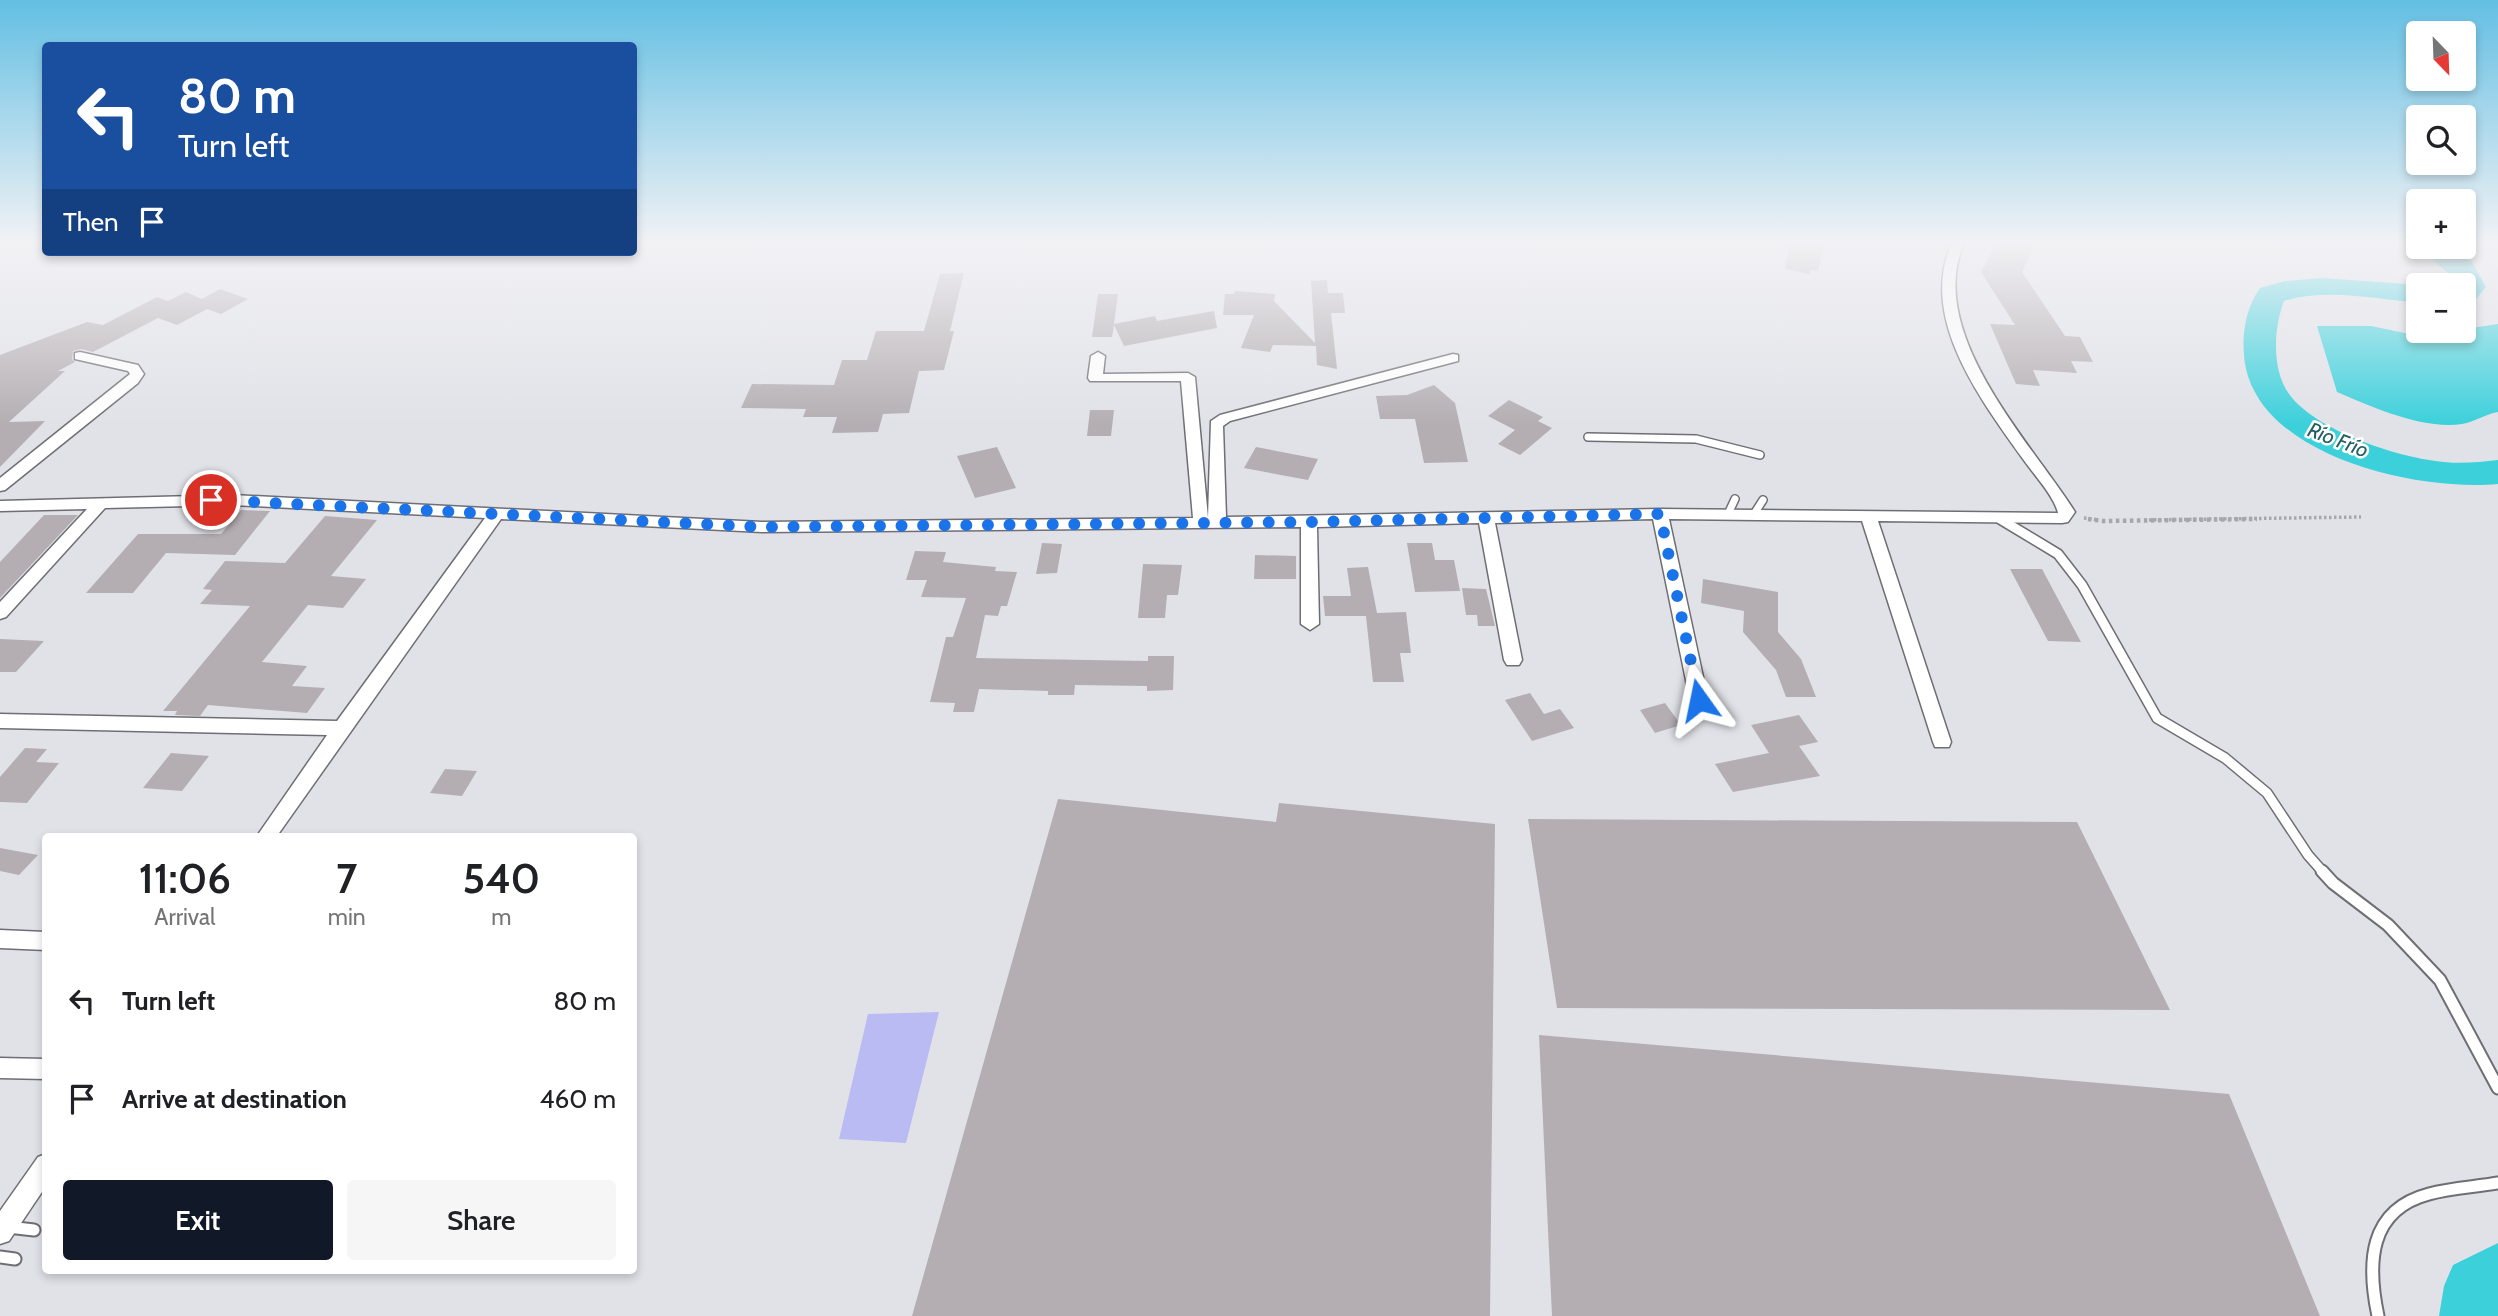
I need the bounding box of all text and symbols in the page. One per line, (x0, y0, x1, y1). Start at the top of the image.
north arrow (2406, 21, 2476, 91)
map controls (2406, 21, 2476, 343)
text: 80 m (178, 66, 296, 125)
icon: left (63, 70, 154, 161)
button: search (2406, 105, 2476, 175)
text: Turn left (178, 126, 289, 165)
button: + (2406, 189, 2476, 259)
icon: arrive (133, 203, 171, 241)
text: Then (63, 206, 119, 238)
button: − (2406, 273, 2476, 343)
water label: Río Frío (2304, 417, 2372, 462)
pin (181, 470, 241, 530)
icon: arrive (192, 481, 230, 519)
position arrow (1662, 663, 1736, 737)
text: 11:06 (139, 852, 231, 904)
text: 7 (336, 852, 357, 904)
text: 540 (463, 852, 540, 904)
text: Arrival (154, 903, 215, 931)
text: min (328, 903, 366, 931)
text: m (491, 903, 511, 931)
icon: left (63, 982, 101, 1020)
text: Turn left (122, 985, 215, 1017)
text: 80 m (553, 985, 616, 1017)
icon: arrive (63, 1080, 101, 1118)
text: Arrive at destination (122, 1083, 347, 1115)
text: 460 m (539, 1083, 616, 1115)
button: Exit (63, 1180, 333, 1260)
button: Share (347, 1180, 616, 1260)

